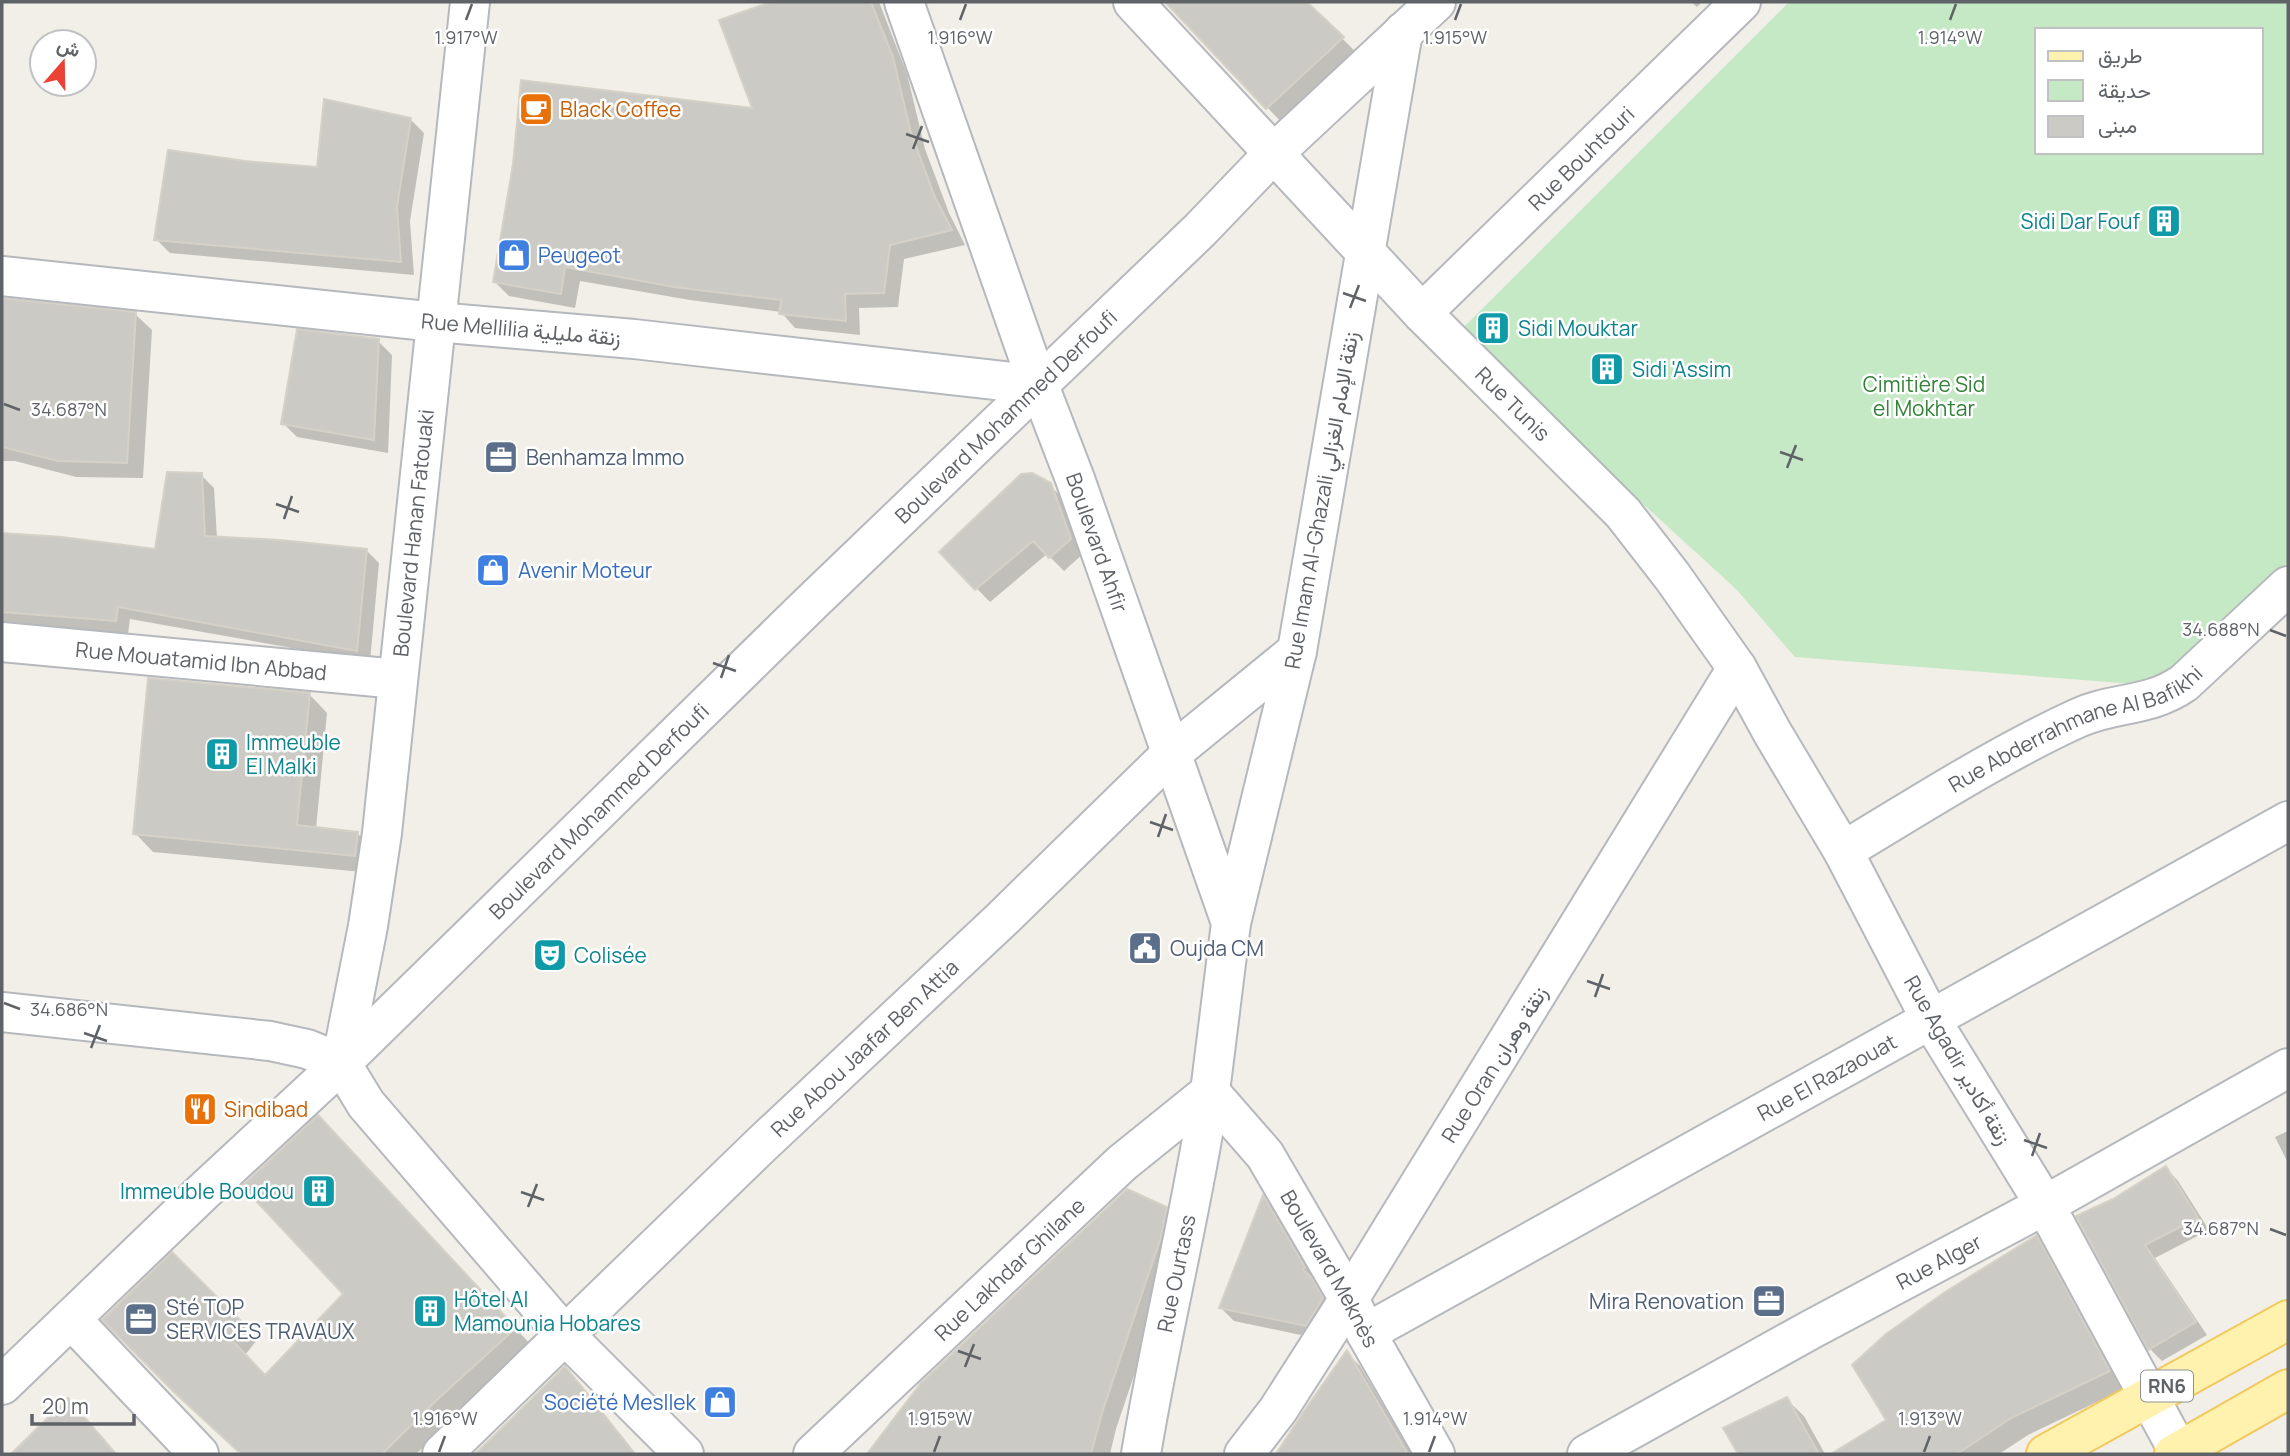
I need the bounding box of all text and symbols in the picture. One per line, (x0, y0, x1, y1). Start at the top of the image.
text: 1.917°W (434, 25, 498, 49)
text: 1.916°W (927, 25, 993, 49)
text: 1.915°W (1423, 25, 1487, 49)
text: 1.914°W (1918, 25, 1982, 49)
north arrow (28, 28, 98, 98)
legend (2035, 28, 2262, 154)
text: ش (54, 31, 84, 63)
text: طريق (2098, 41, 2143, 69)
text: حديقة (2098, 76, 2151, 104)
cafe icon: Black Coffee (517, 90, 555, 128)
place label: Black Coffee (560, 95, 681, 123)
street label: Rue Bouhtouri (1522, 100, 1640, 216)
text: مبنى (2098, 111, 2137, 139)
building icon: Sidi Dar Fouf (2145, 202, 2183, 240)
place label: Sidi Dar Fouf (2020, 207, 2141, 235)
shop icon: Peugeot (495, 236, 533, 274)
place label: Peugeot (538, 241, 621, 269)
street label: Boulevard Mohammed Derfoufi (889, 303, 1123, 529)
street label: Rue Mellilia زنقة مليلية (420, 306, 622, 352)
building icon: Sidi Mouktar (1474, 309, 1512, 347)
place label: Sidi Mouktar (1518, 314, 1638, 342)
street label: Rue Imam Al-Ghazali زنقة الإمام الغزالي (1277, 329, 1368, 672)
building icon: Sidi 'Assim (1588, 350, 1626, 388)
place label: Sidi 'Assim (1632, 355, 1731, 383)
street label: Rue Tunis (1470, 360, 1556, 447)
park label: Cimitière Sid el Mokhtar (1863, 370, 1985, 422)
text: 34.687°N (31, 397, 107, 421)
street label: Boulevard Hanan Fatouaki (386, 408, 440, 658)
office icon: Benhamza Immo (482, 438, 520, 476)
place label: Benhamza Immo (526, 443, 684, 471)
street label: Boulevard Ahfir (1060, 469, 1135, 617)
shop icon: Avenir Moteur (474, 551, 512, 589)
place label: Avenir Moteur (518, 556, 653, 584)
text: 34.688°N (2182, 617, 2260, 641)
street label: Rue Mouatamid Ibn Abbad (74, 635, 328, 686)
street label: Rue Abderrahmane Al Bafikhi (1943, 659, 2208, 798)
street label: Boulevard Mohammed Derfoufi (483, 697, 715, 925)
place label: Immeuble El Malki (246, 728, 341, 780)
building icon: Immeuble El Malki (203, 735, 241, 773)
public building icon: Oujda CM (1126, 929, 1164, 967)
place label: Oujda CM (1170, 934, 1264, 962)
theatre icon: Colisée (531, 936, 569, 974)
place label: Colisée (574, 941, 647, 969)
street label: Rue Abou Jaafar Ben Attia (765, 953, 964, 1143)
street label: Rue Agadir زنقة أكادير (1898, 970, 2018, 1150)
street label: Rue Oran زنقة وهران (1434, 980, 1554, 1148)
text: 34.686°N (30, 997, 108, 1021)
street label: Rue El Razaouat (1752, 1027, 1901, 1127)
restaurant icon: Sindibad (181, 1090, 219, 1128)
place label: Sindibad (224, 1095, 308, 1123)
building icon: Immeuble Boudou (300, 1172, 338, 1210)
place label: Immeuble Boudou (120, 1177, 294, 1205)
street label: Boulevard Meknès (1274, 1185, 1385, 1352)
street label: Rue Lakhdar Ghilane (928, 1191, 1091, 1347)
street label: Rue Ourtass (1150, 1212, 1202, 1335)
text: 34.687°N (2183, 1216, 2259, 1240)
street label: Rue Alger (1891, 1227, 1987, 1296)
office icon: Mira Renovation (1750, 1282, 1788, 1320)
place label: Hôtel Al Mamounia Hobares (454, 1285, 641, 1337)
place label: Mira Renovation (1589, 1287, 1744, 1315)
building icon: Hôtel Al Mamounia Hobares (411, 1292, 449, 1330)
place label: Sté TOP SERVICES TRAVAUX (166, 1293, 355, 1345)
office icon: Sté TOP SERVICES TRAVAUX (122, 1300, 160, 1338)
road number: RN6 (2141, 1370, 2193, 1402)
scale bar (32, 1382, 133, 1426)
shop icon: Société Mesllek (701, 1383, 739, 1421)
place label: Société Mesllek (544, 1388, 697, 1416)
text: 20 m (42, 1392, 89, 1420)
text: 1.916°W (412, 1406, 478, 1430)
text: 1.915°W (908, 1406, 972, 1430)
text: 1.914°W (1403, 1406, 1467, 1430)
text: 1.913°W (1898, 1406, 1962, 1430)

